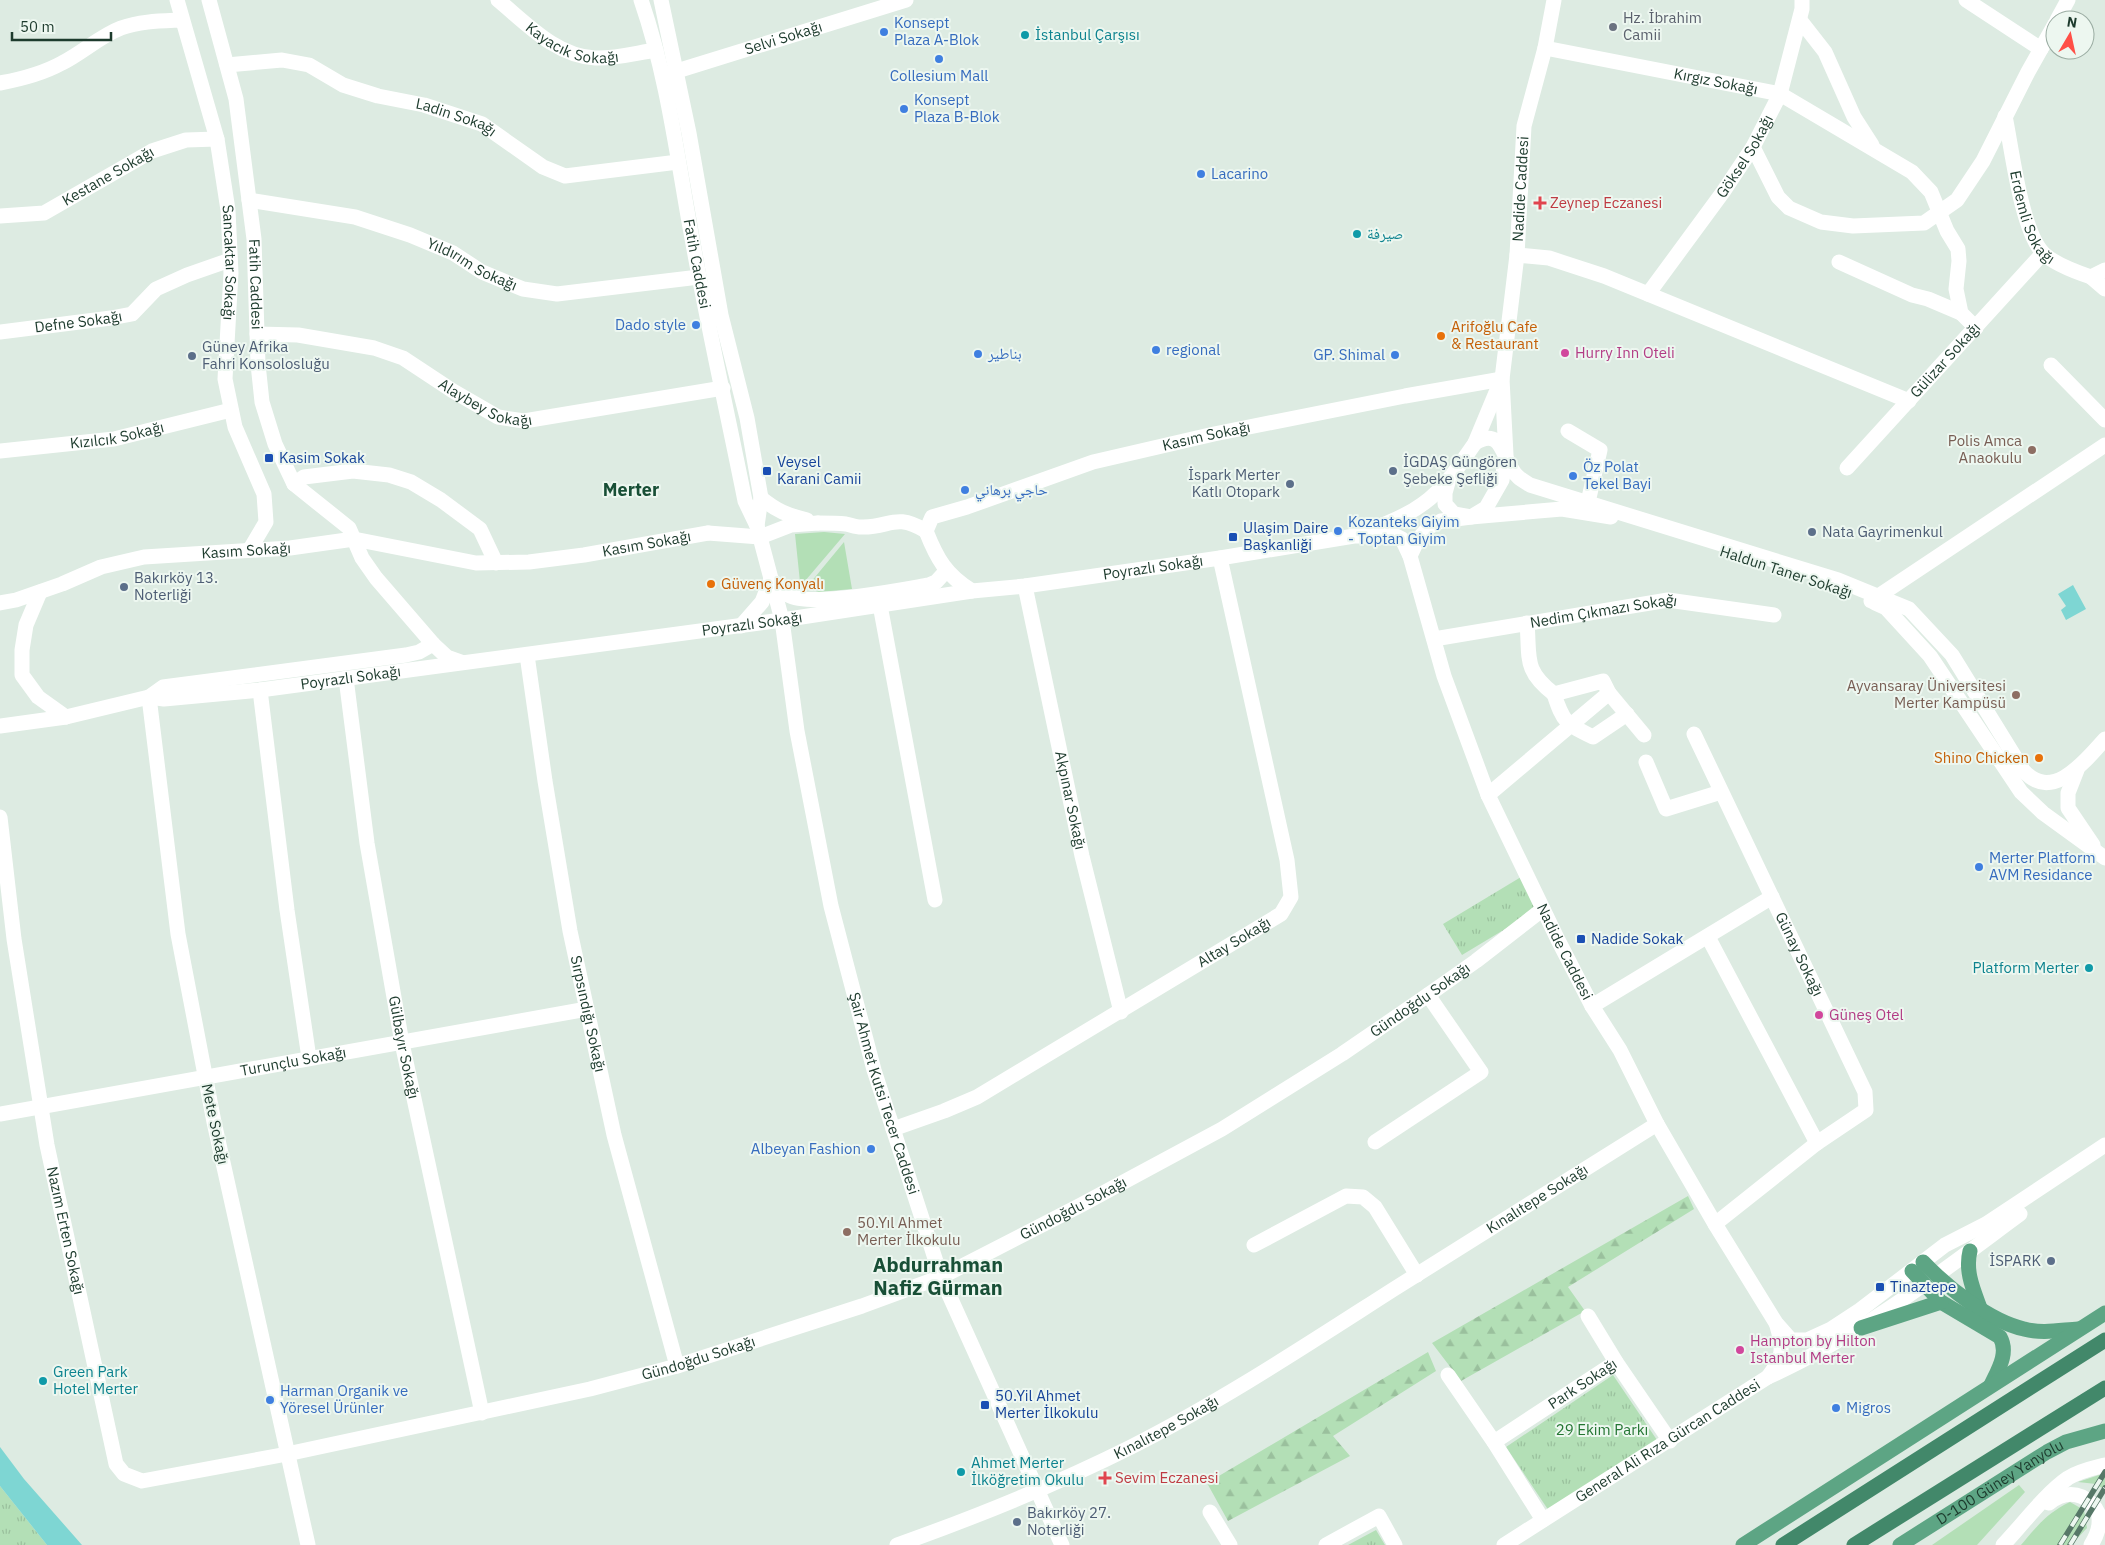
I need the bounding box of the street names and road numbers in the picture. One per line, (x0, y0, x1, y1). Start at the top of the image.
street label: Selvi Sokağı (742, 17, 824, 58)
street label: Kayacık Sokağı (522, 18, 620, 67)
street label: Kırgız Sokağı (1672, 63, 1760, 98)
street label: Ladin Sokağı (414, 94, 501, 140)
street label: Göksel Sokağı (1712, 111, 1777, 202)
street label: Nadide Caddesi (1508, 136, 1532, 242)
street label: Kestane Sokağı (58, 142, 157, 210)
street label: Erdemli Sokağı (2006, 169, 2059, 268)
street label: Sancaktar Sokağı (218, 203, 241, 321)
street label: Fatih Caddesi (680, 217, 715, 310)
street label: Yıldırım Sokağı (424, 233, 520, 295)
street label: Fatih Caddesi (245, 238, 267, 330)
street label: Defne Sokağı (33, 306, 124, 337)
street label: Gülizar Sokağı (1906, 318, 1984, 401)
street label: Alaybey Sokağı (435, 374, 533, 431)
street label: Kızılcık Sokağı (69, 417, 166, 453)
street label: Kasım Sokağı (1160, 417, 1252, 455)
street label: Kasım Sokağı (601, 526, 692, 561)
street label: Kasım Sokağı (201, 538, 291, 562)
street label: Haldun Taner Sokağı (1718, 541, 1855, 602)
street label: Poyrazlı Sokağı (1102, 551, 1204, 584)
street label: Nedim Çıkmazı Sokağı (1528, 590, 1679, 632)
street label: Poyrazlı Sokağı (701, 607, 804, 640)
street label: Poyrazlı Sokağı (299, 661, 402, 693)
street label: Akpınar Sokağı (1051, 749, 1090, 851)
street label: Nadide Caddesi (1533, 900, 1597, 1003)
street label: Günay Sokağı (1771, 909, 1828, 999)
street label: Altay Sokağı (1194, 912, 1274, 971)
street label: Sırpsındığı Sokağı (567, 954, 610, 1074)
street label: Gündoğdu Sokağı (1366, 958, 1474, 1041)
street label: Şair Ahmet Kutsi Tecer Caddesi (845, 990, 924, 1197)
street label: Gülbayır Sokağı (385, 994, 424, 1101)
street label: Turunçlu Sokağı (239, 1042, 348, 1080)
street label: Mete Sokağı (198, 1082, 233, 1166)
street label: Kınalıtepe Sokağı (1483, 1160, 1591, 1237)
street label: Nazım Erten Sokağı (43, 1165, 89, 1296)
street label: Gündoğdu Sokağı (1017, 1172, 1130, 1244)
street label: Gündoğdu Sokağı (639, 1331, 757, 1384)
street label: Park Sokağı (1544, 1354, 1620, 1413)
street label: General Ali Rıza Gürcan Caddesi (1571, 1375, 1763, 1506)
street label: Kınalıtepe Sokağı (1110, 1391, 1222, 1463)
street label: D-100 Güney Yanyolu (1932, 1435, 2067, 1529)

